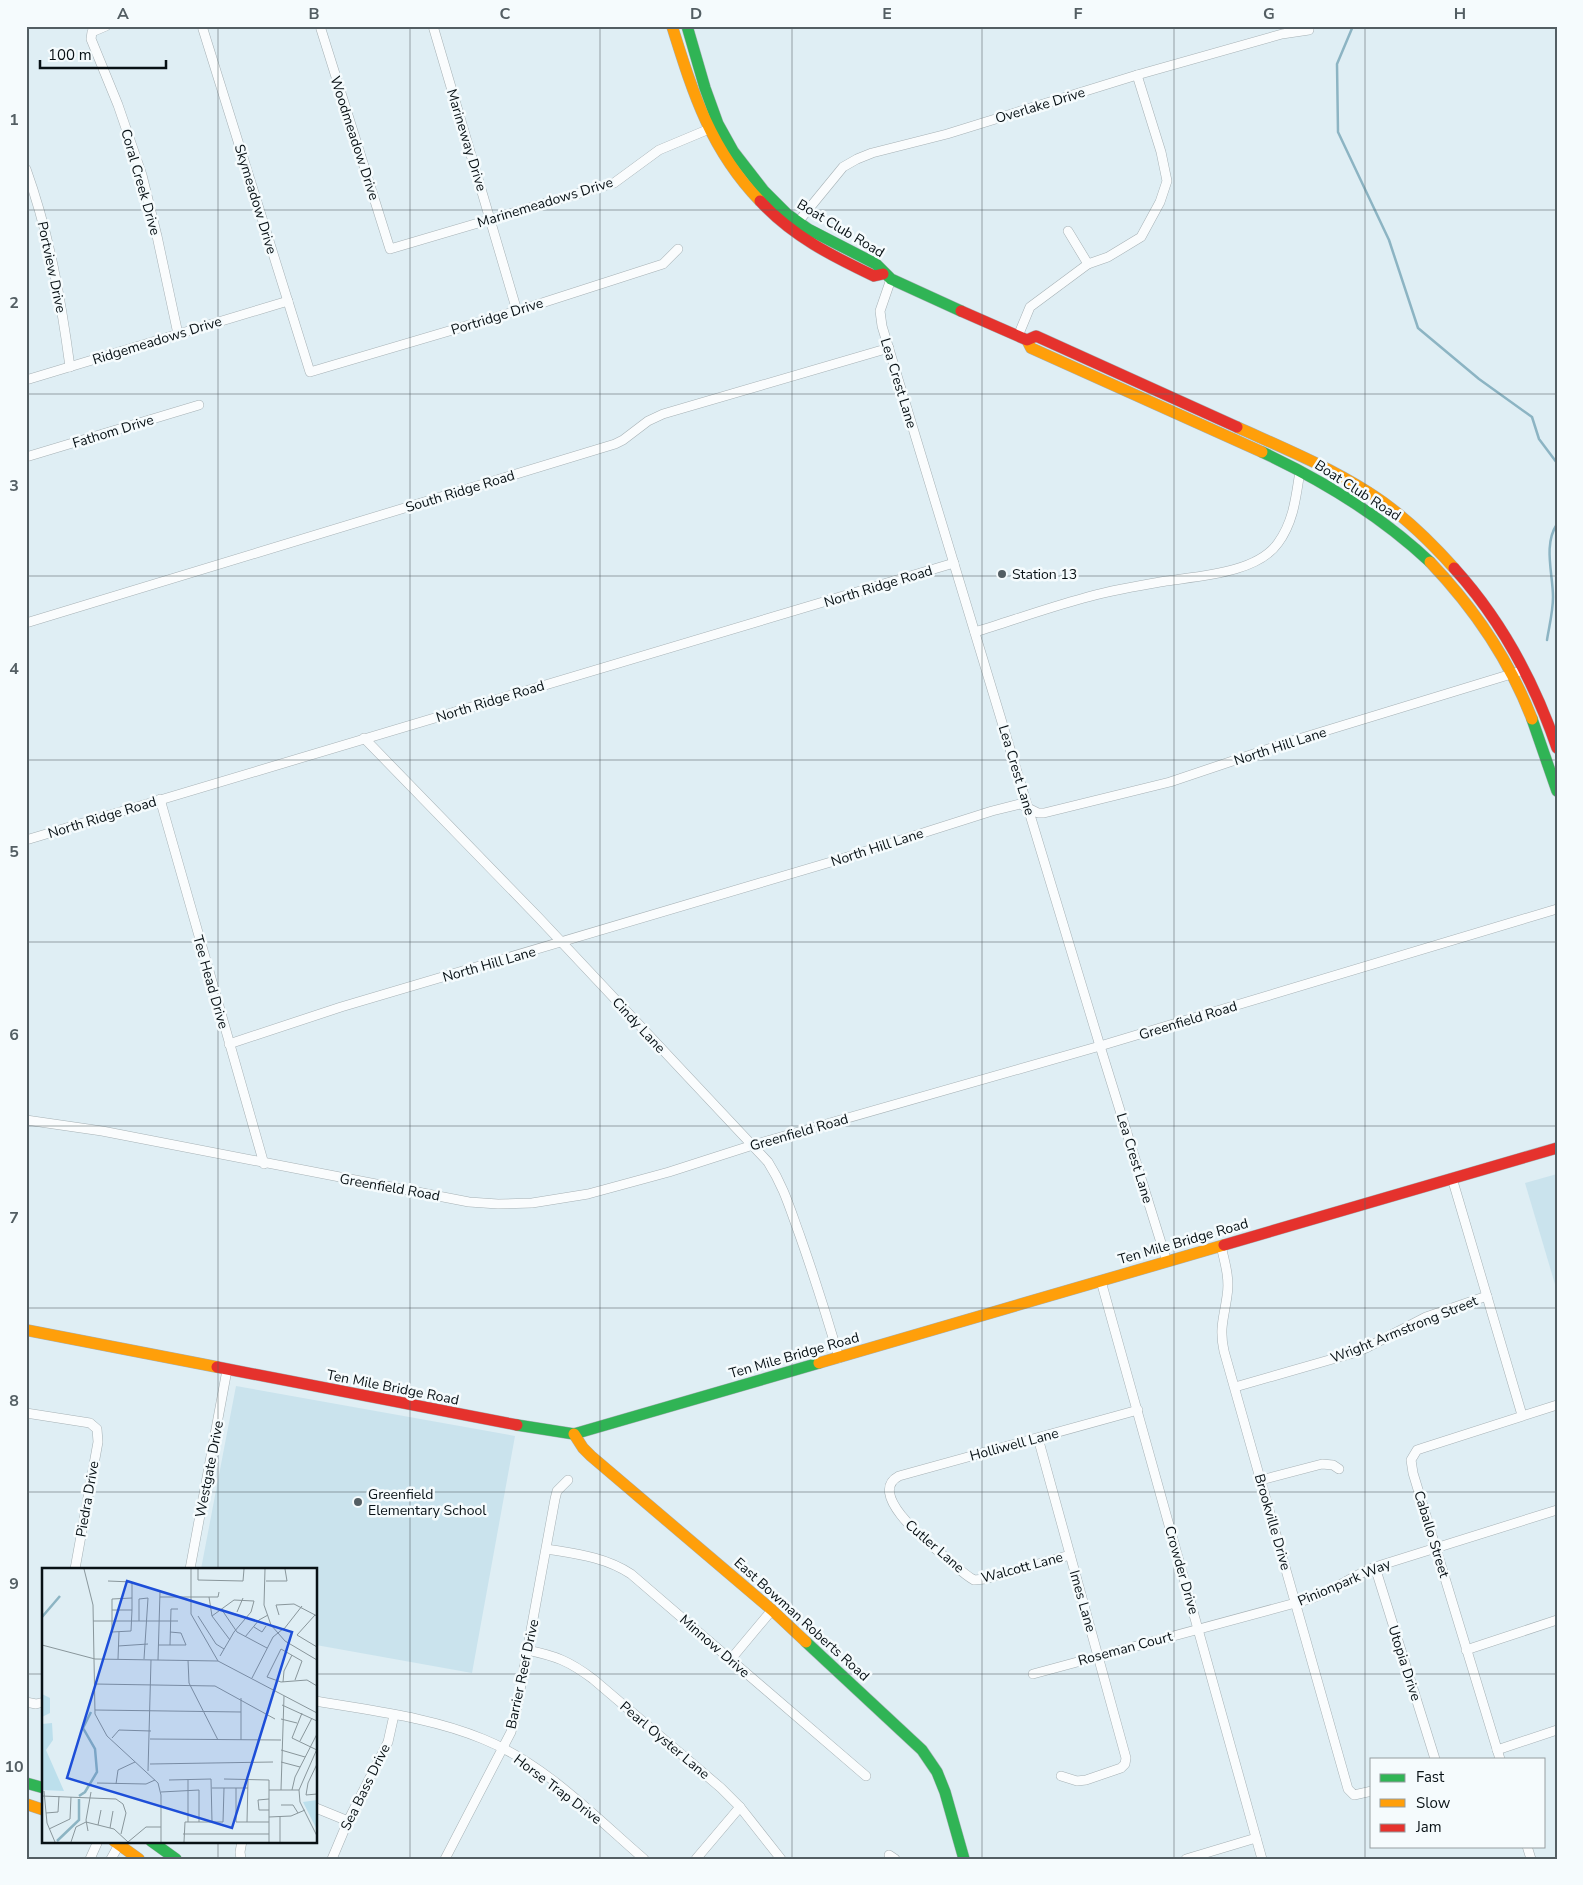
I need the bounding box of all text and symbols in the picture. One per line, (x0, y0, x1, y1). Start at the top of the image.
text: A (117, 3, 129, 25)
text: B (308, 3, 320, 25)
text: C (500, 3, 511, 25)
text: D (690, 3, 702, 25)
text: E (882, 3, 892, 25)
text: F (1074, 3, 1083, 25)
text: G (1263, 3, 1275, 25)
text: H (1454, 3, 1466, 25)
scale bar (40, 38, 166, 70)
text: 100 m (48, 45, 92, 65)
street label: Woodmeadow Drive (325, 74, 384, 203)
street label: Overlake Drive (993, 83, 1087, 128)
street label: Marineway Drive (442, 87, 491, 194)
text: 1 (9, 109, 19, 131)
street label: Coral Creek Drive (116, 127, 165, 238)
street label: Skymeadow Drive (230, 142, 281, 256)
street label: Marinemeadows Drive (475, 173, 615, 232)
street label: Boat Club Road (793, 195, 888, 262)
street label: Portview Drive (33, 220, 70, 315)
text: 2 (9, 292, 19, 314)
street label: Portridge Drive (449, 293, 546, 340)
street label: Ridgemeadows Drive (90, 312, 224, 369)
street label: Lea Crest Lane (876, 336, 921, 431)
street label: Fathom Drive (70, 410, 156, 453)
street label: Boat Club Road (1311, 456, 1404, 525)
street label: South Ridge Road (403, 466, 517, 517)
text: 3 (9, 475, 19, 497)
street label: North Ridge Road (822, 561, 935, 612)
place label: Station 13 (1012, 565, 1077, 584)
marker: Station 13 (996, 568, 1008, 580)
text: 4 (9, 658, 19, 680)
street label: North Ridge Road (434, 676, 547, 727)
street label: Lea Crest Lane (994, 723, 1039, 818)
street label: North Hill Lane (1231, 723, 1329, 770)
street label: North Ridge Road (46, 792, 159, 843)
street label: North Hill Lane (828, 824, 926, 871)
text: 5 (9, 841, 19, 863)
street label: Tee Head Drive (188, 933, 233, 1031)
street label: North Hill Lane (440, 942, 538, 987)
street label: Cindy Lane (608, 993, 669, 1057)
street label: Greenfield Road (1137, 997, 1240, 1044)
text: 6 (9, 1024, 19, 1046)
street label: Greenfield Road (748, 1109, 851, 1156)
street label: Lea Crest Lane (1112, 1111, 1157, 1206)
street label: Greenfield Road (338, 1169, 442, 1206)
text: 7 (9, 1207, 19, 1229)
street label: Ten Mile Bridge Road (1116, 1214, 1250, 1269)
street label: Wright Armstrong Street (1328, 1291, 1481, 1368)
street label: Ten Mile Bridge Road (727, 1328, 861, 1383)
street label: Ten Mile Bridge Road (325, 1365, 461, 1410)
text: 8 (9, 1390, 19, 1412)
street label: Westgate Drive (191, 1419, 228, 1519)
street label: Holliwell Lane (968, 1423, 1061, 1465)
street label: Piedra Drive (71, 1460, 104, 1539)
street label: Brookville Drive (1250, 1472, 1295, 1573)
place label: Greenfield Elementary School (368, 1485, 487, 1520)
street label: Caballo Street (1409, 1488, 1454, 1580)
marker: Greenfield Elementary School (352, 1496, 364, 1508)
street label: Cutler Lane (901, 1515, 968, 1577)
street label: Crowder Drive (1160, 1524, 1203, 1617)
street label: Walcott Lane (979, 1547, 1065, 1588)
street label: East Bowman Roberts Road (730, 1553, 874, 1685)
street label: Pinionpark Way (1295, 1554, 1394, 1611)
inset map (42, 1568, 318, 1842)
street label: Imes Lane (1065, 1568, 1100, 1634)
text: 9 (9, 1573, 19, 1595)
street label: Minnow Drive (675, 1611, 754, 1682)
street label: Barrier Reef Drive (502, 1617, 543, 1731)
street label: Utopia Drive (1383, 1623, 1426, 1703)
street label: Roseman Court (1076, 1627, 1175, 1670)
street label: Pearl Oyster Lane (616, 1697, 714, 1784)
street label: Sea Bass Drive (336, 1741, 395, 1834)
street label: Horse Trap Drive (510, 1750, 606, 1829)
text: 10 (4, 1756, 24, 1778)
legend (1370, 1758, 1546, 1848)
text: Fast (1416, 1767, 1445, 1787)
text: Slow (1416, 1793, 1451, 1813)
text: Jam (1415, 1817, 1442, 1837)

